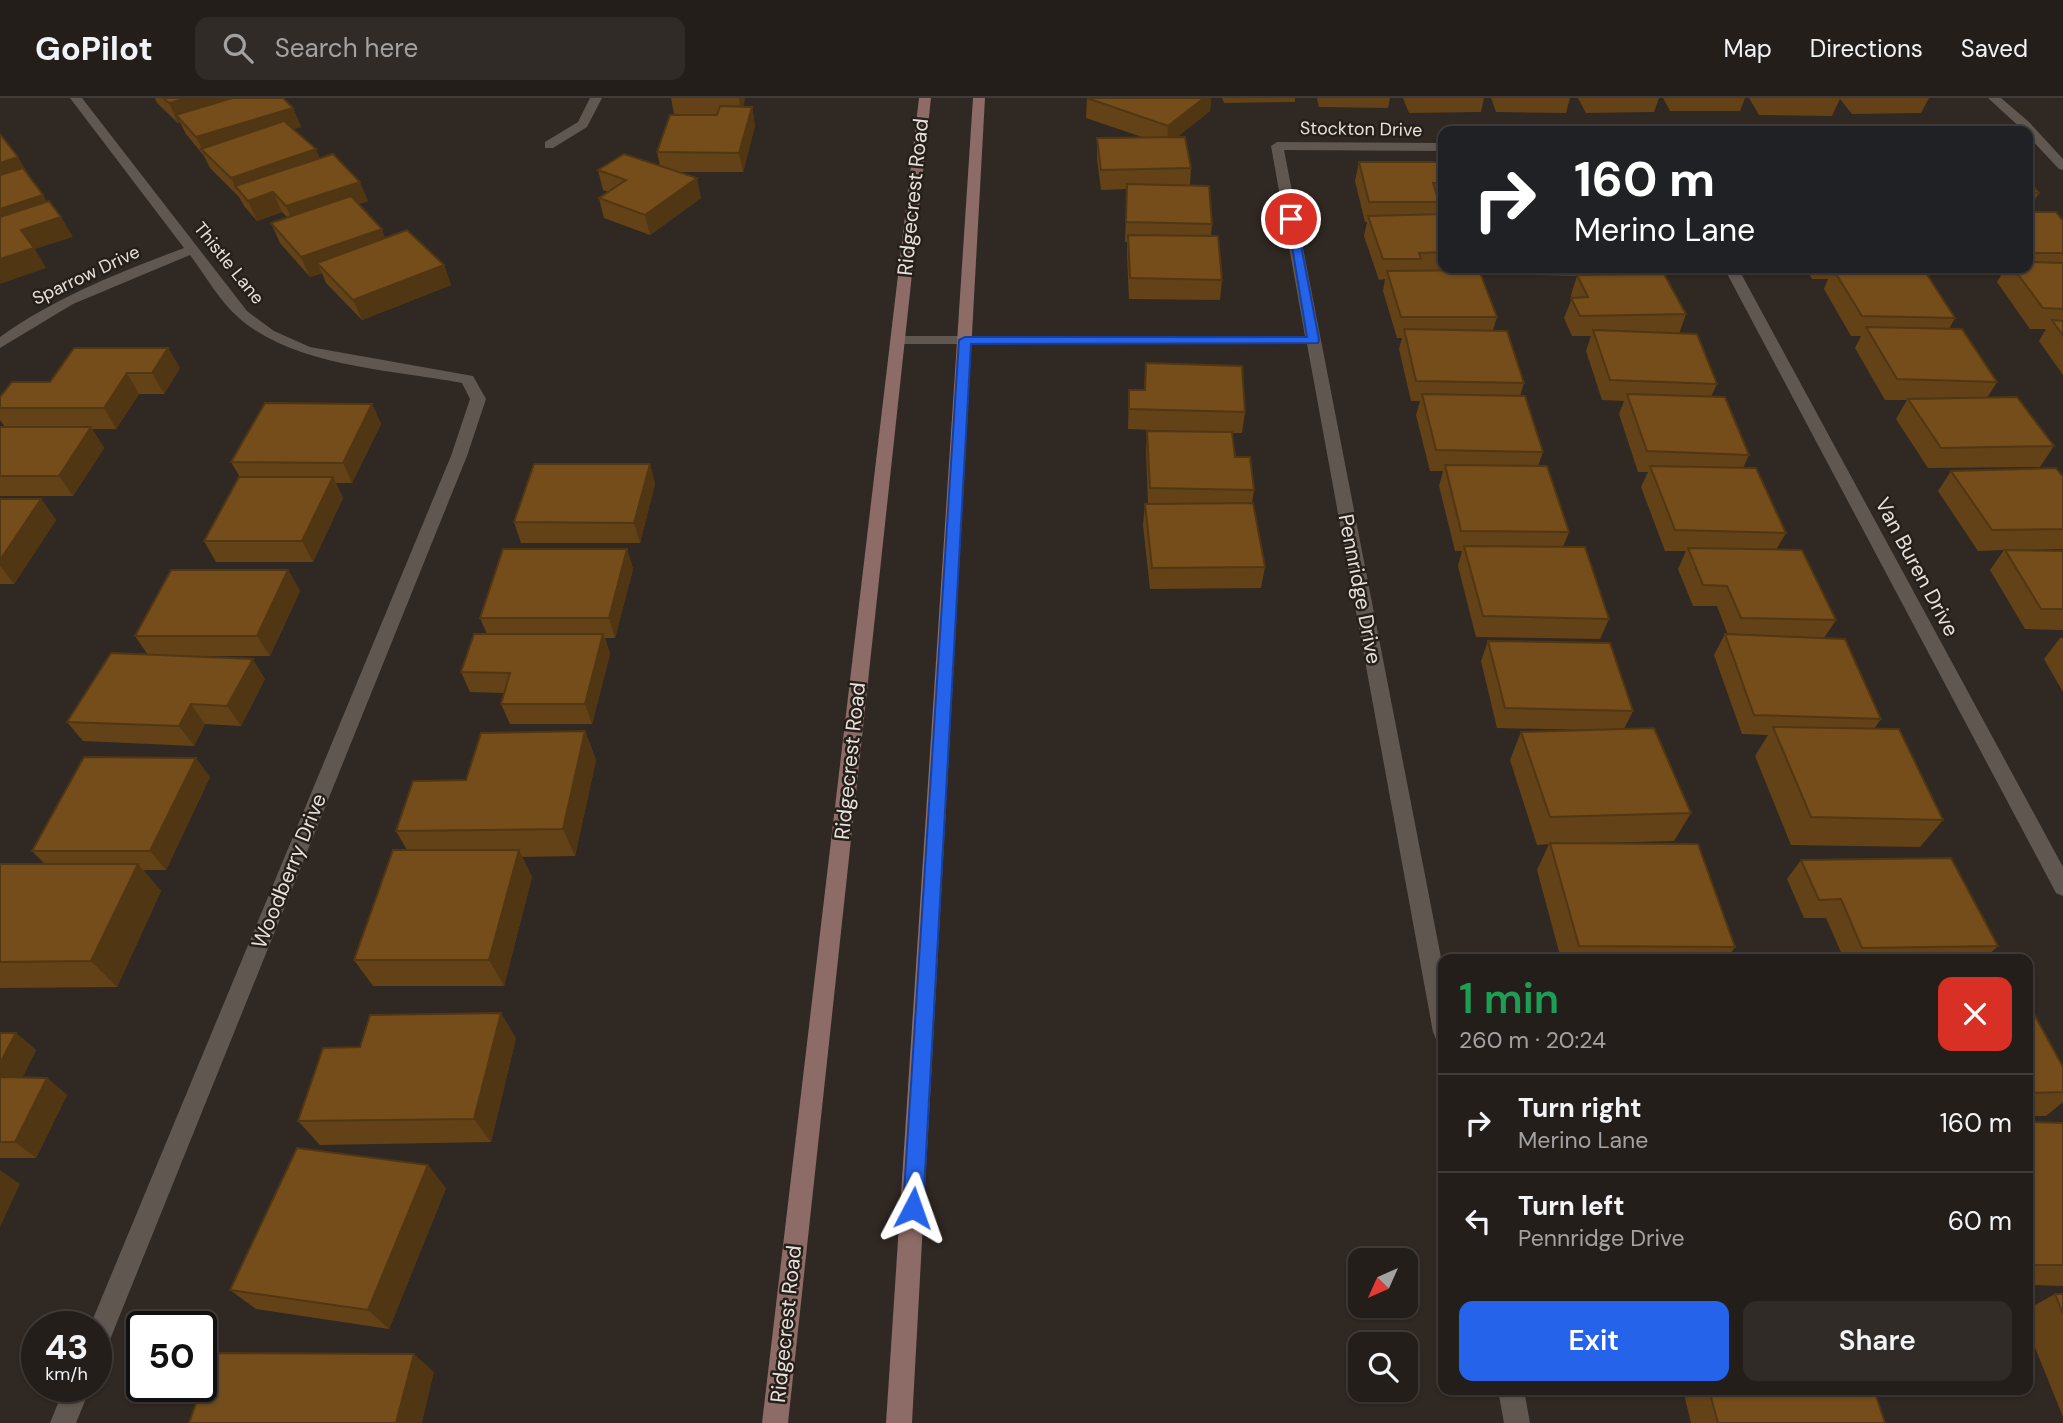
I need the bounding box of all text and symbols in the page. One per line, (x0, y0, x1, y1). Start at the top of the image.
search box (195, 17, 685, 80)
text: GoPilot (35, 27, 153, 70)
icon: search (219, 29, 257, 67)
text: Search here (275, 31, 418, 65)
text: Map (1724, 33, 1772, 64)
text: Directions (1810, 33, 1923, 64)
text: Saved (1961, 33, 2028, 64)
street label: Stockton Drive (1300, 116, 1422, 142)
street label: Ridgecrest Road (891, 117, 935, 277)
text: 160 m (1574, 147, 1715, 211)
icon: right (1459, 154, 1550, 245)
pin (1261, 189, 1321, 249)
icon: arrive (1272, 200, 1310, 238)
text: Merino Lane (1574, 209, 1755, 251)
street label: Thistle Lane (188, 217, 270, 309)
street label: Sparrow Drive (28, 240, 144, 310)
street label: Van Buren Drive (1869, 493, 1965, 641)
street label: Pennridge Drive (1332, 512, 1388, 666)
street label: Ridgecrest Road (828, 681, 872, 841)
street label: Woodberry Drive (245, 789, 333, 953)
text: 1 min (1459, 971, 1559, 1026)
button: close (1938, 977, 2012, 1051)
text: 260 m · 20:24 (1459, 1025, 1606, 1055)
text: Turn right (1518, 1091, 1642, 1125)
icon: right (1459, 1104, 1497, 1142)
text: 160 m (1940, 1106, 2012, 1140)
text: Merino Lane (1518, 1125, 1648, 1155)
position arrow (876, 1171, 950, 1245)
text: Turn left (1518, 1189, 1625, 1223)
icon: left (1459, 1202, 1497, 1240)
text: 60 m (1948, 1204, 2012, 1238)
text: Pennridge Drive (1518, 1223, 1685, 1253)
street label: Ridgecrest Road (764, 1244, 808, 1404)
north arrow (1348, 1248, 1418, 1318)
map controls (1348, 1248, 1418, 1402)
button: Exit (1459, 1301, 1729, 1381)
button: Share (1743, 1301, 2012, 1381)
speed limit sign: 50 (126, 1311, 217, 1402)
text: 43 (45, 1324, 88, 1370)
button: search (1348, 1332, 1418, 1402)
text: km/h (45, 1362, 88, 1386)

